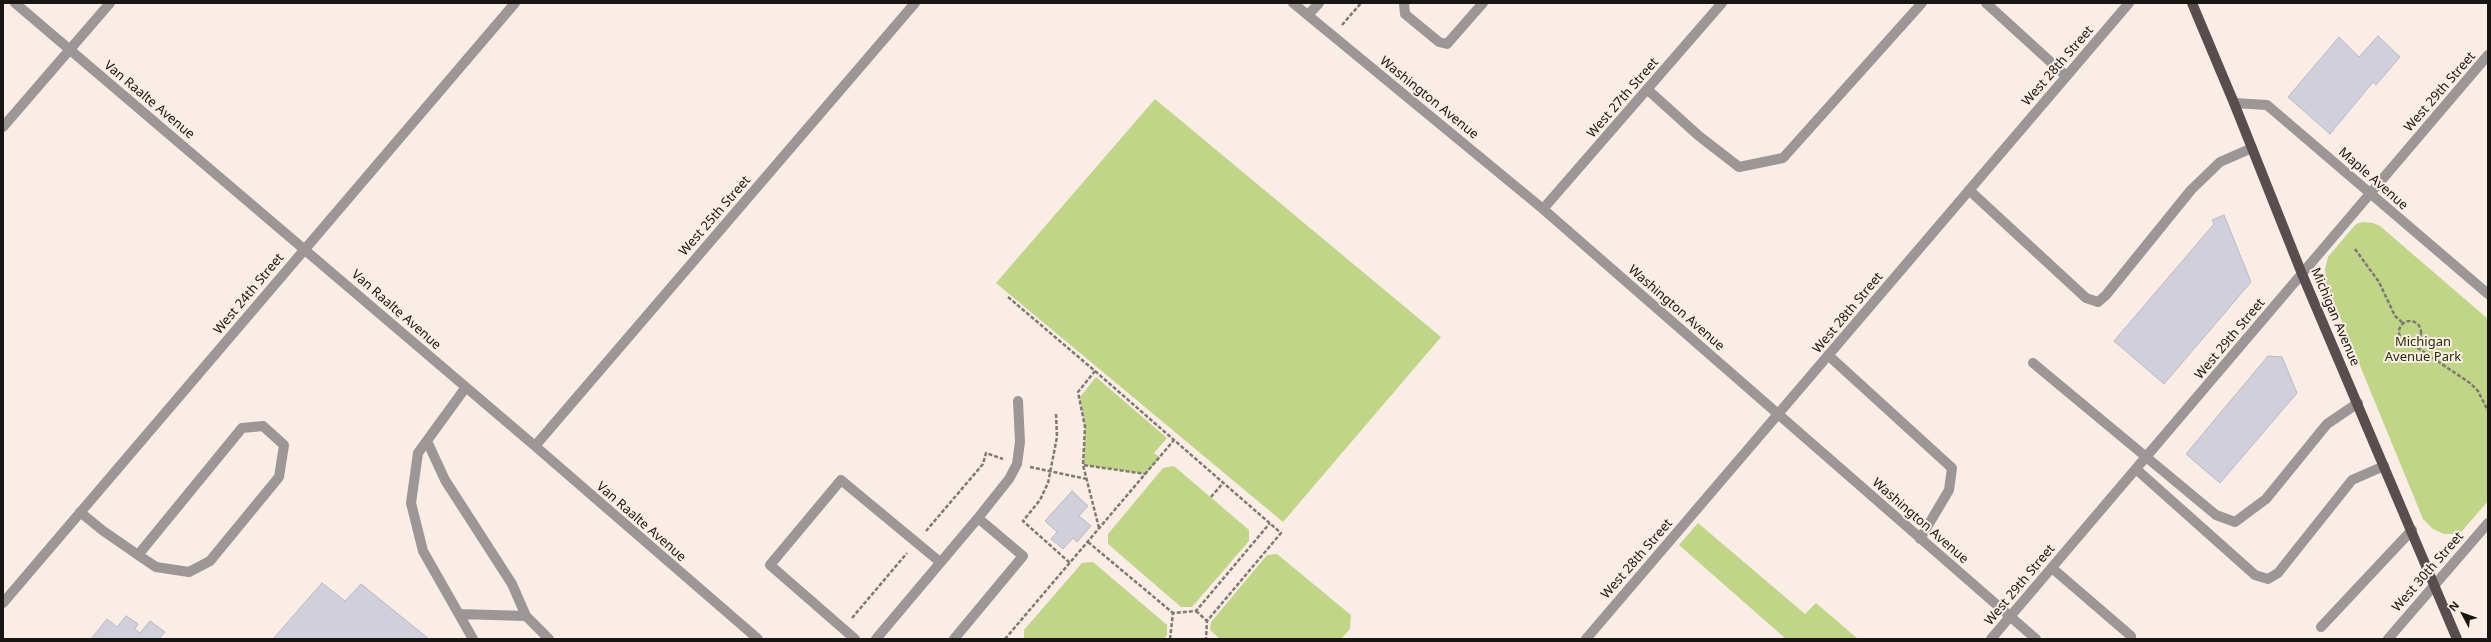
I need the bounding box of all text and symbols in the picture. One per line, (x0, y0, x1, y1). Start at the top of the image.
street label: West 28th Street (2019, 23, 2097, 109)
street label: West 29th Street (2401, 49, 2479, 135)
street label: Washington Avenue (1377, 53, 1481, 143)
street label: West 27th Street (1584, 55, 1662, 141)
street label: Van Raalte Avenue (101, 58, 197, 142)
street label: Maple Avenue (2335, 145, 2411, 213)
street label: West 25th Street (676, 173, 754, 259)
street label: West 24th Street (211, 250, 287, 338)
street label: Washington Avenue (1625, 262, 1727, 354)
street label: Michigan Avenue (2307, 266, 2363, 368)
street label: Van Raalte Avenue (348, 267, 444, 353)
street label: West 28th Street (1810, 269, 1886, 357)
street label: West 29th Street (2192, 295, 2268, 383)
park label: Michigan Avenue Park (2385, 334, 2461, 365)
street label: Washington Avenue (1869, 475, 1971, 567)
street label: Van Raalte Avenue (593, 479, 689, 565)
street label: West 28th Street (1598, 516, 1676, 602)
street label: West 30th Street (2389, 529, 2467, 615)
street label: West 29th Street (1982, 541, 2058, 629)
north arrow (2443, 594, 2483, 634)
text: N (2445, 598, 2462, 614)

